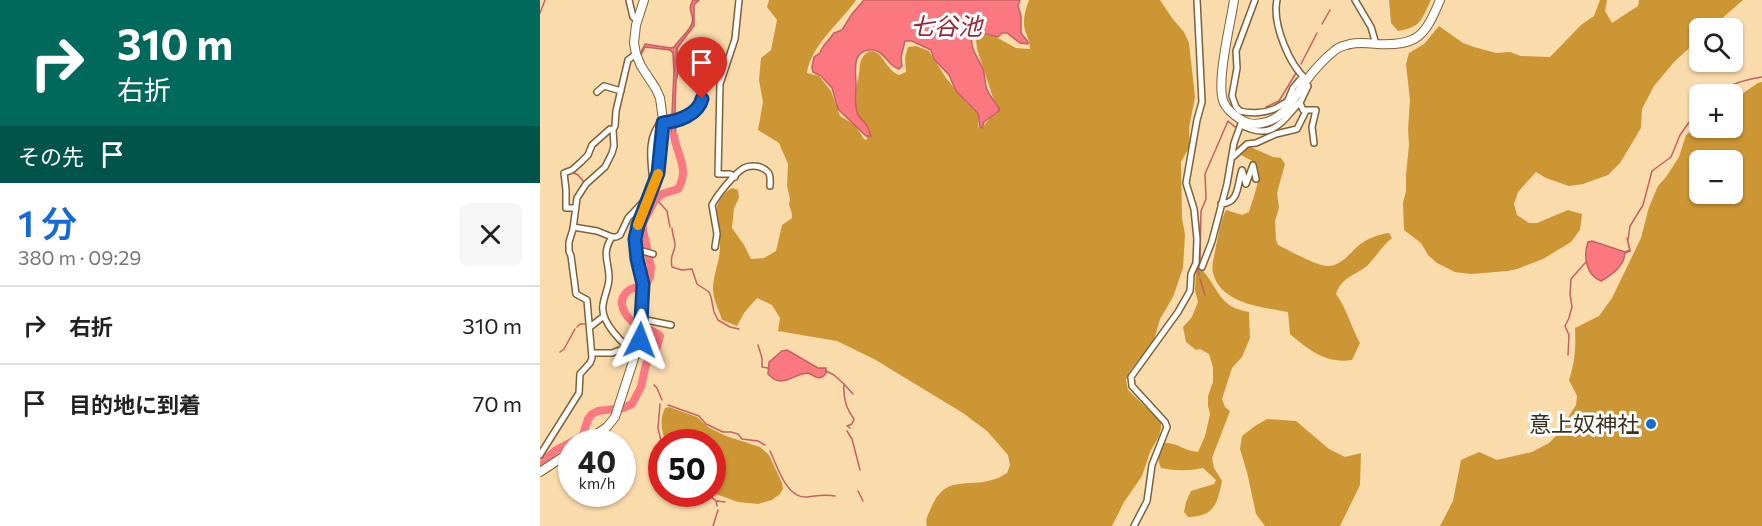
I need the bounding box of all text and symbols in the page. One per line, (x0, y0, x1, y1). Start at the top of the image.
water label: 七谷池 (910, 11, 984, 40)
text: 310 m (117, 17, 233, 69)
map controls (1689, 18, 1743, 204)
button: search (1689, 18, 1743, 72)
icon: right (18, 24, 96, 102)
pin (676, 37, 727, 99)
icon: arrive (685, 46, 718, 79)
text: 右折 (117, 73, 171, 106)
button: + (1689, 84, 1743, 138)
icon: arrive (96, 138, 129, 171)
text: その先 (18, 143, 84, 170)
button: − (1689, 150, 1743, 204)
text: 1 分 (18, 200, 77, 244)
button: close (459, 203, 522, 266)
text: 380 m · 09:29 (18, 245, 141, 269)
position arrow (608, 308, 672, 372)
icon: right (18, 309, 51, 342)
text: 310 m (462, 312, 522, 339)
text: 右折 (69, 313, 113, 340)
icon: arrive (18, 387, 51, 420)
text: 70 m (473, 390, 522, 417)
text: 目的地に到着 (69, 391, 201, 418)
place label: 意上奴神社 (1529, 410, 1639, 437)
marker: 意上奴神社 (1644, 417, 1658, 431)
speed limit sign: 50 (648, 429, 726, 507)
text: 40 (578, 442, 616, 479)
text: km/h (579, 474, 615, 492)

